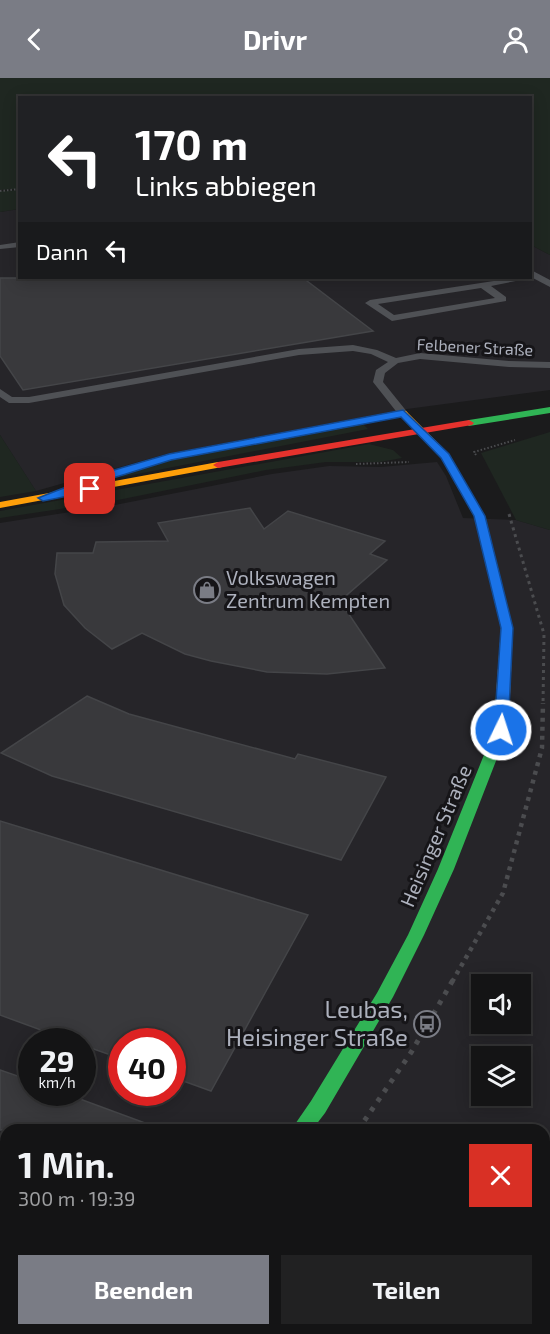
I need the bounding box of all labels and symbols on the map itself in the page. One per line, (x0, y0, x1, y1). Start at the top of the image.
street label: Felbener Straße (416, 334, 534, 359)
pin (64, 463, 115, 514)
place label: Volkswagen Zentrum Kempten (226, 565, 390, 612)
shop icon: Volkswagen Zentrum Kempten (192, 575, 222, 605)
position arrow (469, 698, 533, 762)
street label: Heisinger Straße (394, 761, 476, 910)
place label: Leubas, Heisinger Straße (226, 994, 408, 1051)
bus stop icon: Leubas, Heisinger Straße (412, 1009, 442, 1039)
speed limit sign: 40 (108, 1028, 186, 1106)

